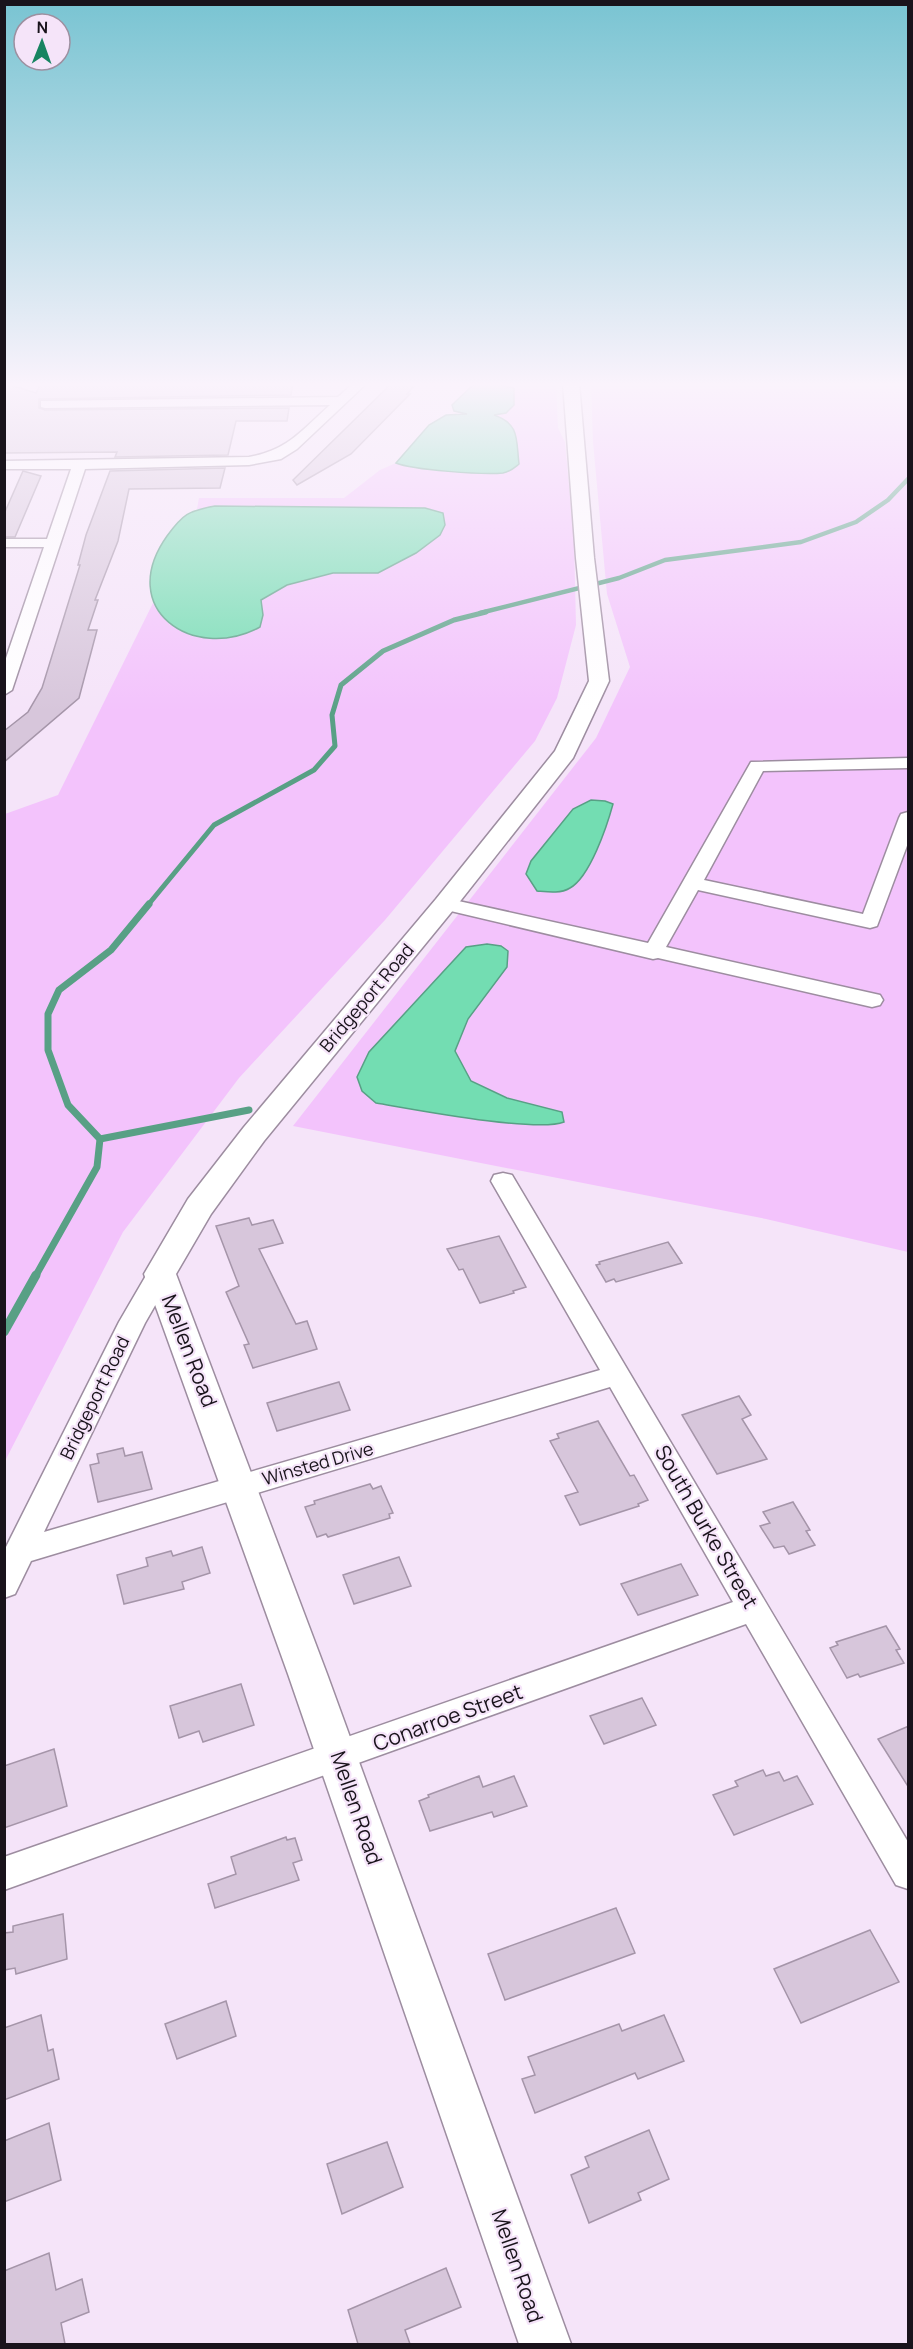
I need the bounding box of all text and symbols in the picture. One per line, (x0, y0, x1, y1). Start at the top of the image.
north arrow (12, 12, 72, 72)
text: N (36, 16, 48, 38)
street label: Bridgeport Road (314, 938, 419, 1057)
street label: Mellen Road (156, 1290, 224, 1411)
street label: Bridgeport Road (54, 1332, 134, 1463)
street label: Winsted Drive (259, 1436, 376, 1490)
street label: South Burke Street (649, 1440, 765, 1613)
street label: Conarroe Street (369, 1677, 526, 1757)
street label: Mellen Road (324, 1747, 389, 1868)
street label: Mellen Road (485, 2205, 550, 2326)

